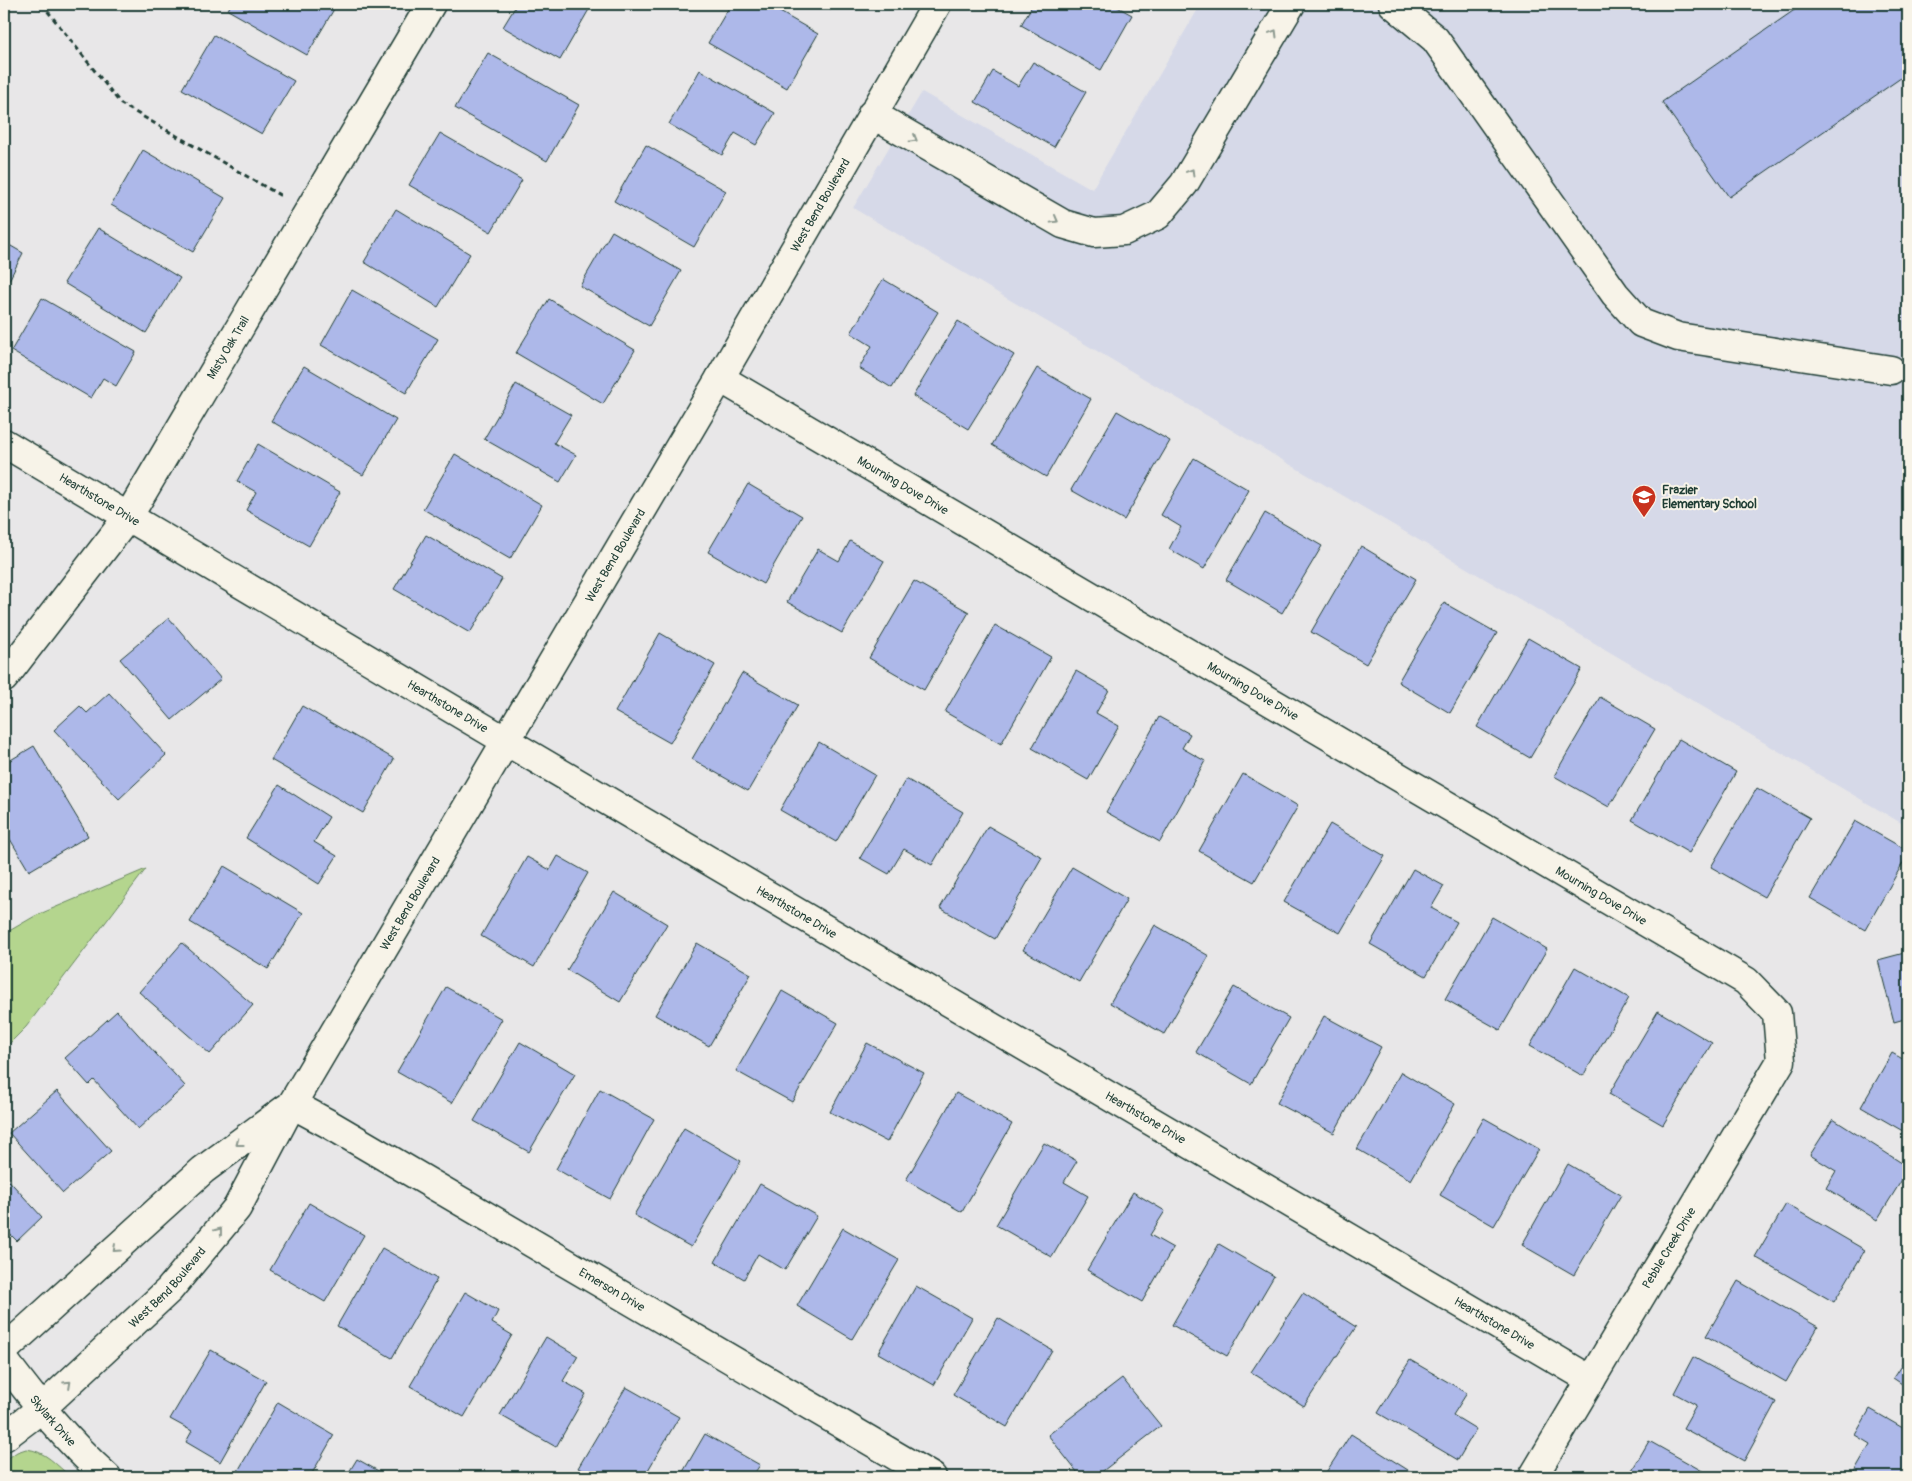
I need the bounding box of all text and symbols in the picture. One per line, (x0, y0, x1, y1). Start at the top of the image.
one-way arrow (1268, 29, 1278, 38)
one-way arrow (909, 132, 918, 142)
street label: West Bend Boulevard (788, 156, 854, 255)
one-way arrow (1184, 169, 1194, 178)
one-way arrow (1050, 214, 1059, 224)
street label: Misty Oak Trail (204, 313, 253, 382)
street label: Mourning Dove Drive (854, 453, 951, 519)
street label: Hearthstone Drive (56, 470, 142, 530)
place label: Frazier Elementary School (1662, 483, 1757, 512)
school or university icon: Frazier Elementary School (1631, 484, 1657, 518)
street label: West Bend Boulevard (582, 506, 649, 605)
street label: Mourning Dove Drive (1204, 659, 1301, 724)
street label: Hearthstone Drive (405, 677, 490, 737)
street label: West Bend Boulevard (377, 854, 444, 953)
street label: Mourning Dove Drive (1553, 864, 1649, 929)
street label: Hearthstone Drive (753, 883, 839, 942)
street label: Hearthstone Drive (1102, 1089, 1188, 1148)
one-way arrow (236, 1138, 245, 1146)
street label: Pebble Creek Drive (1639, 1205, 1700, 1292)
one-way arrow (213, 1228, 221, 1237)
one-way arrow (112, 1243, 121, 1252)
street label: West Bend Boulevard (126, 1244, 210, 1331)
street label: Emerson Drive (576, 1265, 648, 1315)
street label: Hearthstone Drive (1451, 1294, 1537, 1353)
one-way arrow (62, 1381, 71, 1390)
street label: Skylark Drive (26, 1392, 79, 1450)

